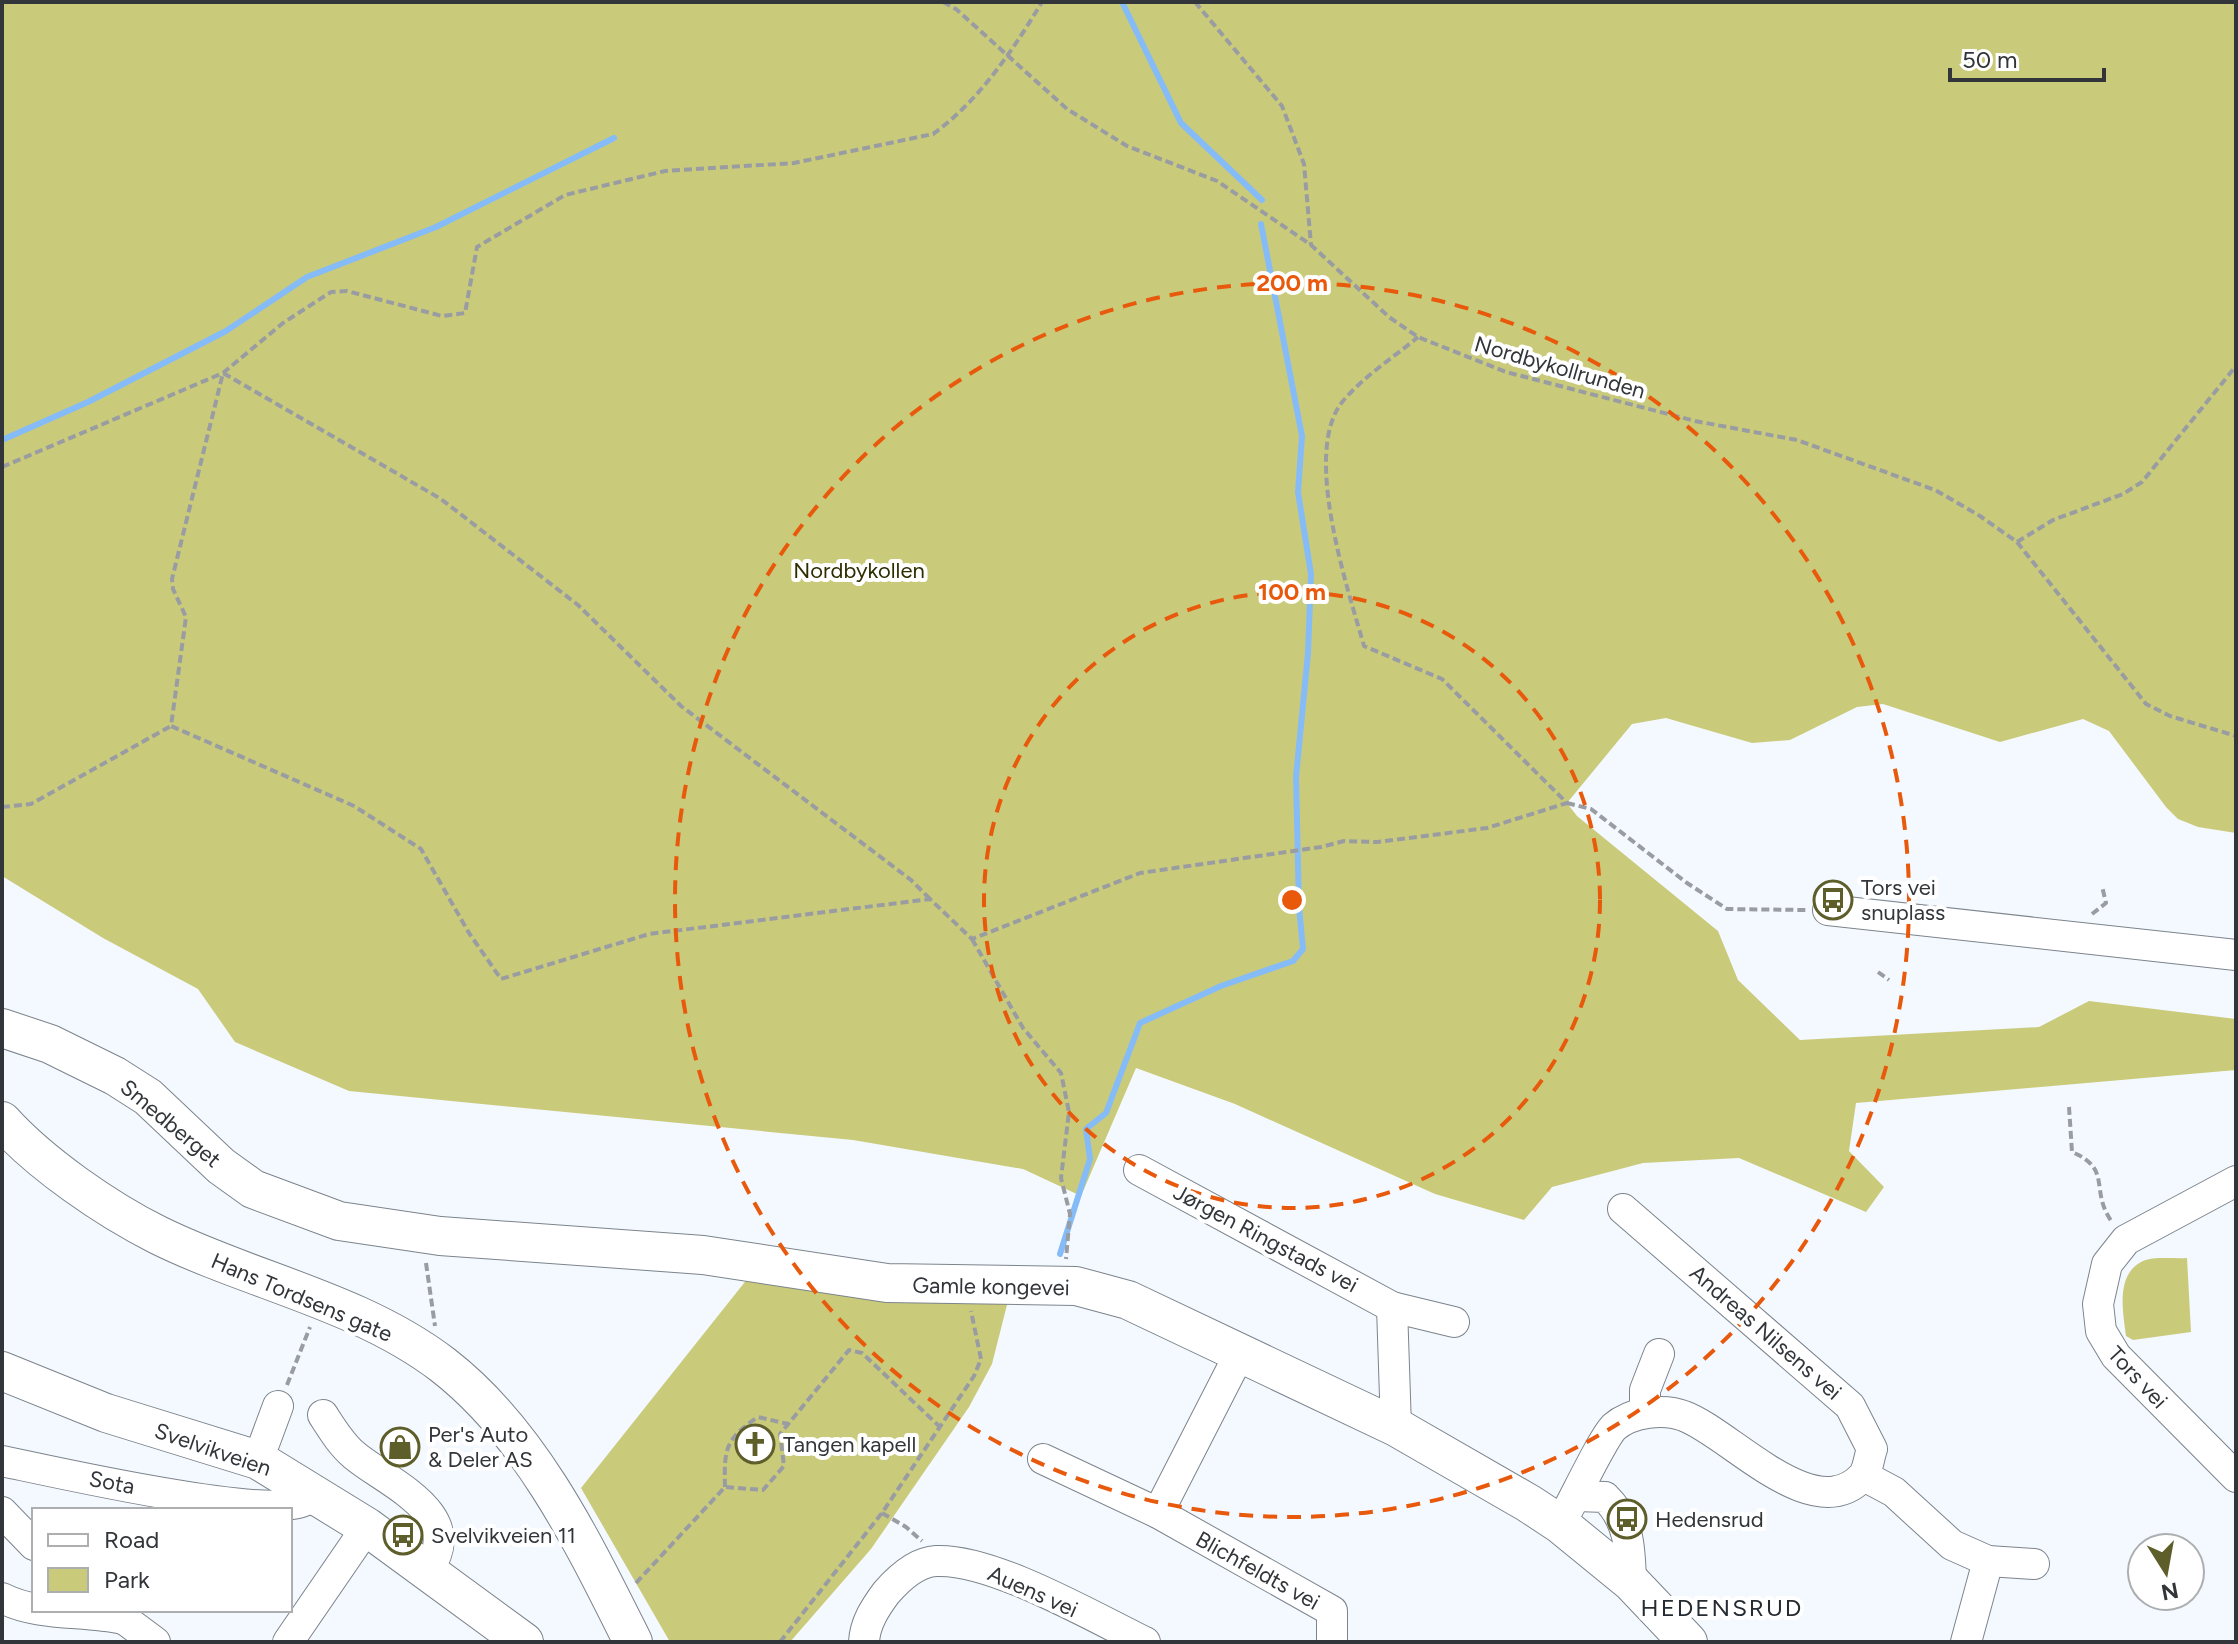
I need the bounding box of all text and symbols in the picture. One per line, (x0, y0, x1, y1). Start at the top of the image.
scale bar (1950, 32, 2104, 82)
text: 50 m (1962, 45, 2018, 74)
text: 200 m (1256, 268, 1328, 297)
street label: Nordbykollrunden (1471, 330, 1648, 405)
park label: Nordbykollen (793, 557, 925, 584)
text: 100 m (1258, 577, 1326, 606)
place label: Tors vei snuplass (1861, 874, 1945, 926)
bus stop icon: Tors vei snuplass (1812, 879, 1854, 921)
centre of rings (1278, 886, 1306, 914)
street label: Smedberget (115, 1074, 226, 1173)
street label: Jørgen Ringstads vei (1169, 1178, 1363, 1298)
street label: Hans Tordsens gate (207, 1247, 396, 1348)
street label: Andreas Nilsens vei (1684, 1259, 1847, 1406)
street label: Gamle kongevei (912, 1272, 1070, 1301)
street label: Tors vei (2102, 1341, 2173, 1414)
street label: Svelvikveien (151, 1417, 275, 1482)
place label: Per's Auto & Deler AS (428, 1421, 533, 1473)
church icon: Tangen kapell (734, 1423, 776, 1465)
shop icon: Per's Auto & Deler AS (379, 1426, 421, 1468)
place label: Tangen kapell (783, 1431, 916, 1458)
street label: Sota (87, 1465, 137, 1500)
bus stop icon: Hedensrud (1606, 1498, 1648, 1540)
place label: Hedensrud (1655, 1506, 1764, 1533)
legend (32, 1508, 292, 1612)
bus stop icon: Svelvikveien 11 (382, 1514, 424, 1556)
place label: Svelvikveien 11 (431, 1522, 576, 1549)
text: Road (104, 1525, 159, 1554)
street label: Blichfeldts vei (1191, 1525, 1325, 1616)
north arrow (2126, 1532, 2206, 1612)
street label: Auens vei (984, 1560, 1082, 1623)
text: Park (104, 1565, 150, 1594)
text: N (2159, 1576, 2181, 1606)
district label: HEDENSRUD (1641, 1593, 1803, 1622)

